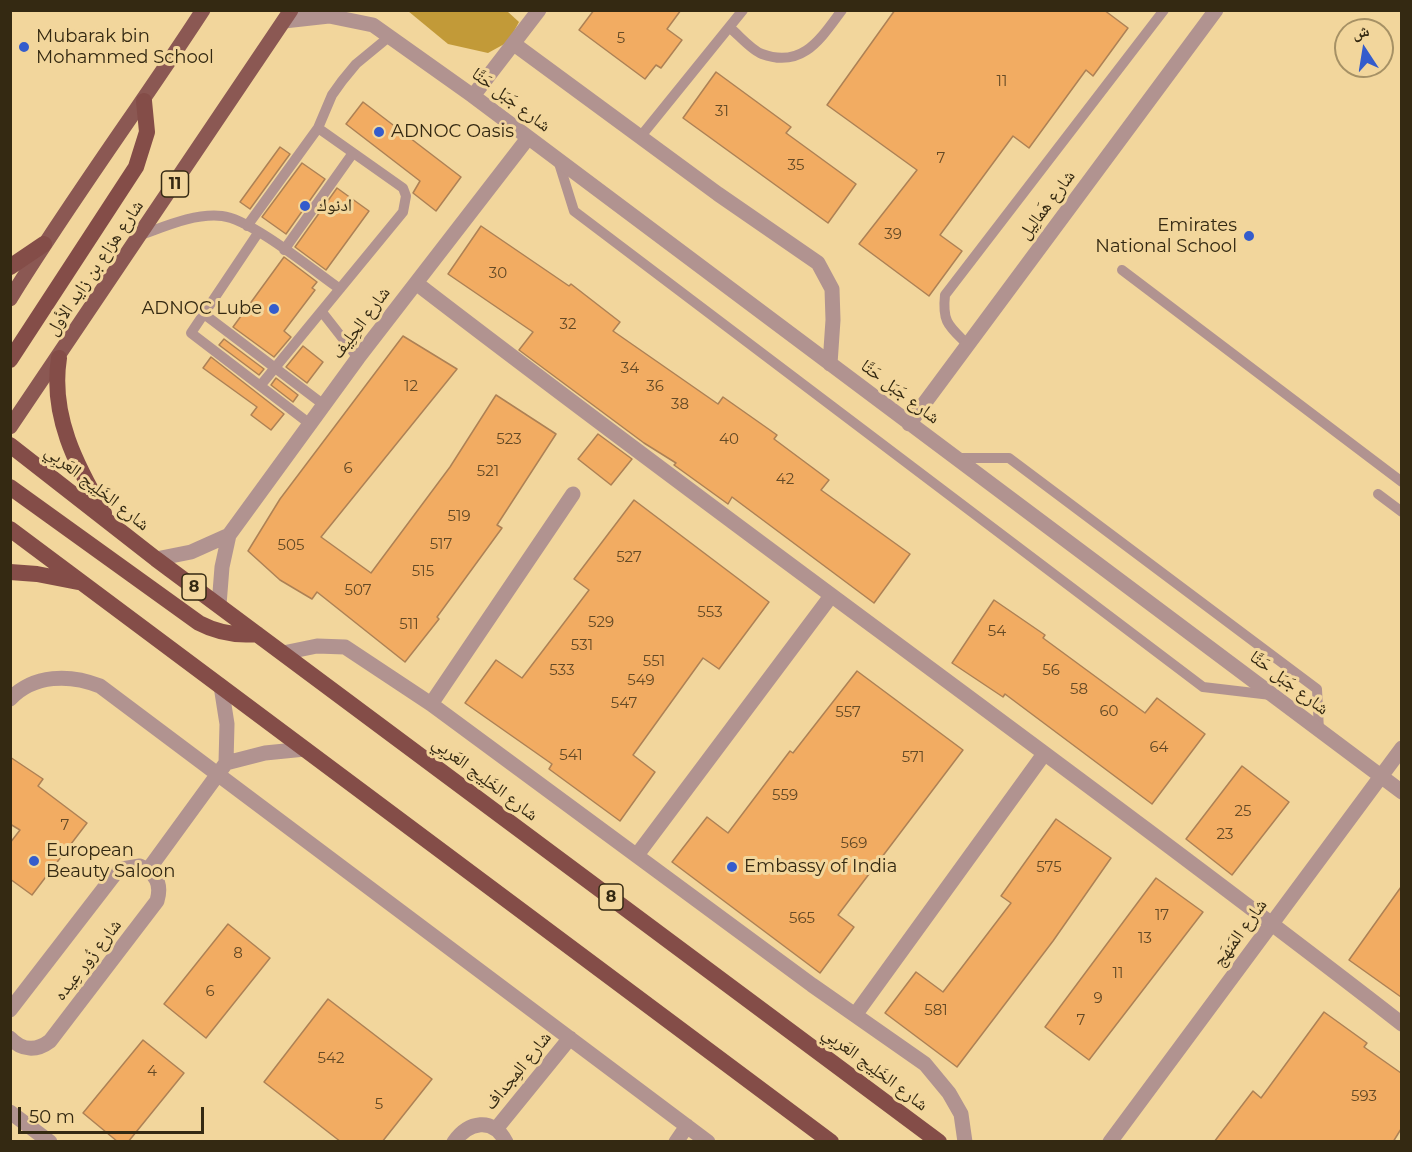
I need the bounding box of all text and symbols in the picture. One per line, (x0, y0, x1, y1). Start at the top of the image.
north arrow (1334, 18, 1394, 78)
text: ش (1350, 21, 1371, 43)
place label: Mubarak bin Mohammed School (36, 26, 214, 68)
house number: 5 (617, 30, 625, 48)
marker: Mubarak bin Mohammed School (17, 40, 31, 54)
street label: شارع جَبَل حَتَّا (467, 63, 555, 137)
house number: 11 (997, 73, 1007, 91)
house number: 31 (715, 103, 729, 121)
place label: ADNOC Oasis (391, 121, 514, 143)
marker: ADNOC Oasis (372, 125, 386, 139)
house number: 7 (937, 150, 945, 168)
house number: 35 (788, 157, 804, 175)
street label: شارع هَمالِيل (1014, 166, 1080, 244)
road number: 11 (162, 171, 188, 197)
place label: ادنوك (317, 195, 352, 217)
street label: شارع هزاع بن زايد الأول (42, 196, 148, 340)
marker: ادنوك (298, 199, 312, 213)
place label: Emirates National School (1095, 215, 1237, 258)
house number: 39 (884, 226, 902, 244)
marker: Emirates National School (1242, 229, 1256, 243)
house number: 30 (489, 265, 507, 283)
street label: شارع الحِلِيف (327, 283, 395, 363)
place label: ADNOC Lube (141, 298, 262, 320)
marker: ADNOC Lube (267, 302, 281, 316)
house number: 32 (560, 316, 576, 334)
street label: شارع جَبَل حَتَّا (856, 355, 944, 429)
house number: 34 (621, 360, 639, 378)
house number: 12 (404, 378, 418, 396)
house number: 36 (646, 378, 664, 396)
house number: 38 (671, 396, 689, 414)
house number: 523 (496, 431, 522, 449)
house number: 40 (719, 431, 739, 449)
street label: شارع الخَلِيج العَربِي (40, 440, 154, 536)
house number: 6 (343, 460, 353, 478)
house number: 521 (477, 463, 499, 481)
house number: 42 (776, 471, 794, 489)
house number: 519 (447, 508, 471, 526)
house number: 517 (430, 536, 452, 554)
house number: 505 (278, 537, 304, 555)
house number: 527 (616, 549, 642, 567)
house number: 515 (412, 563, 434, 581)
road number: 8 (182, 574, 206, 600)
house number: 507 (344, 582, 372, 600)
house number: 553 (697, 604, 723, 622)
house number: 529 (588, 614, 614, 632)
house number: 511 (399, 616, 419, 634)
house number: 54 (988, 623, 1006, 641)
house number: 531 (571, 637, 593, 655)
street label: شارع جَبَل حَتَّا (1245, 646, 1333, 720)
house number: 551 (643, 653, 665, 671)
house number: 533 (549, 662, 575, 680)
house number: 56 (1042, 662, 1060, 680)
house number: 549 (627, 672, 655, 690)
house number: 58 (1070, 681, 1088, 699)
house number: 547 (611, 695, 637, 713)
house number: 60 (1099, 703, 1119, 721)
house number: 557 (835, 704, 861, 722)
street label: شارع الخَلِيج العَربِي (428, 732, 542, 826)
house number: 64 (1149, 739, 1169, 757)
house number: 541 (559, 747, 583, 765)
house number: 571 (902, 749, 924, 767)
house number: 559 (772, 787, 798, 805)
house number: 25 (1234, 803, 1252, 821)
house number: 7 (61, 817, 69, 835)
house number: 23 (1217, 826, 1233, 844)
house number: 569 (841, 835, 867, 853)
place label: European Beauty Saloon (46, 840, 175, 882)
marker: European Beauty Saloon (27, 854, 41, 868)
place label: Embassy of India (744, 856, 897, 878)
house number: 575 (1036, 859, 1062, 877)
marker: Embassy of India (725, 860, 739, 874)
road number: 8 (599, 884, 623, 910)
street label: شارع المَنهَج (1208, 895, 1272, 971)
house number: 17 (1155, 907, 1169, 925)
house number: 565 (789, 910, 815, 928)
street label: شارع زُور عِيده (50, 915, 126, 1005)
house number: 13 (1138, 930, 1152, 948)
house number: 8 (233, 945, 243, 963)
house number: 11 (1113, 965, 1123, 983)
house number: 6 (205, 983, 215, 1001)
house number: 9 (1093, 990, 1103, 1008)
house number: 581 (924, 1002, 948, 1020)
house number: 7 (1077, 1012, 1085, 1030)
street label: شارع الخَلِيج العَربِي (818, 1022, 932, 1116)
street label: شارع المِجداف (480, 1027, 556, 1115)
house number: 542 (318, 1050, 344, 1068)
house number: 4 (147, 1063, 157, 1081)
house number: 593 (1351, 1088, 1377, 1106)
scale bar (21, 1095, 207, 1133)
house number: 5 (375, 1096, 383, 1114)
text: 50 m (29, 1106, 75, 1128)

